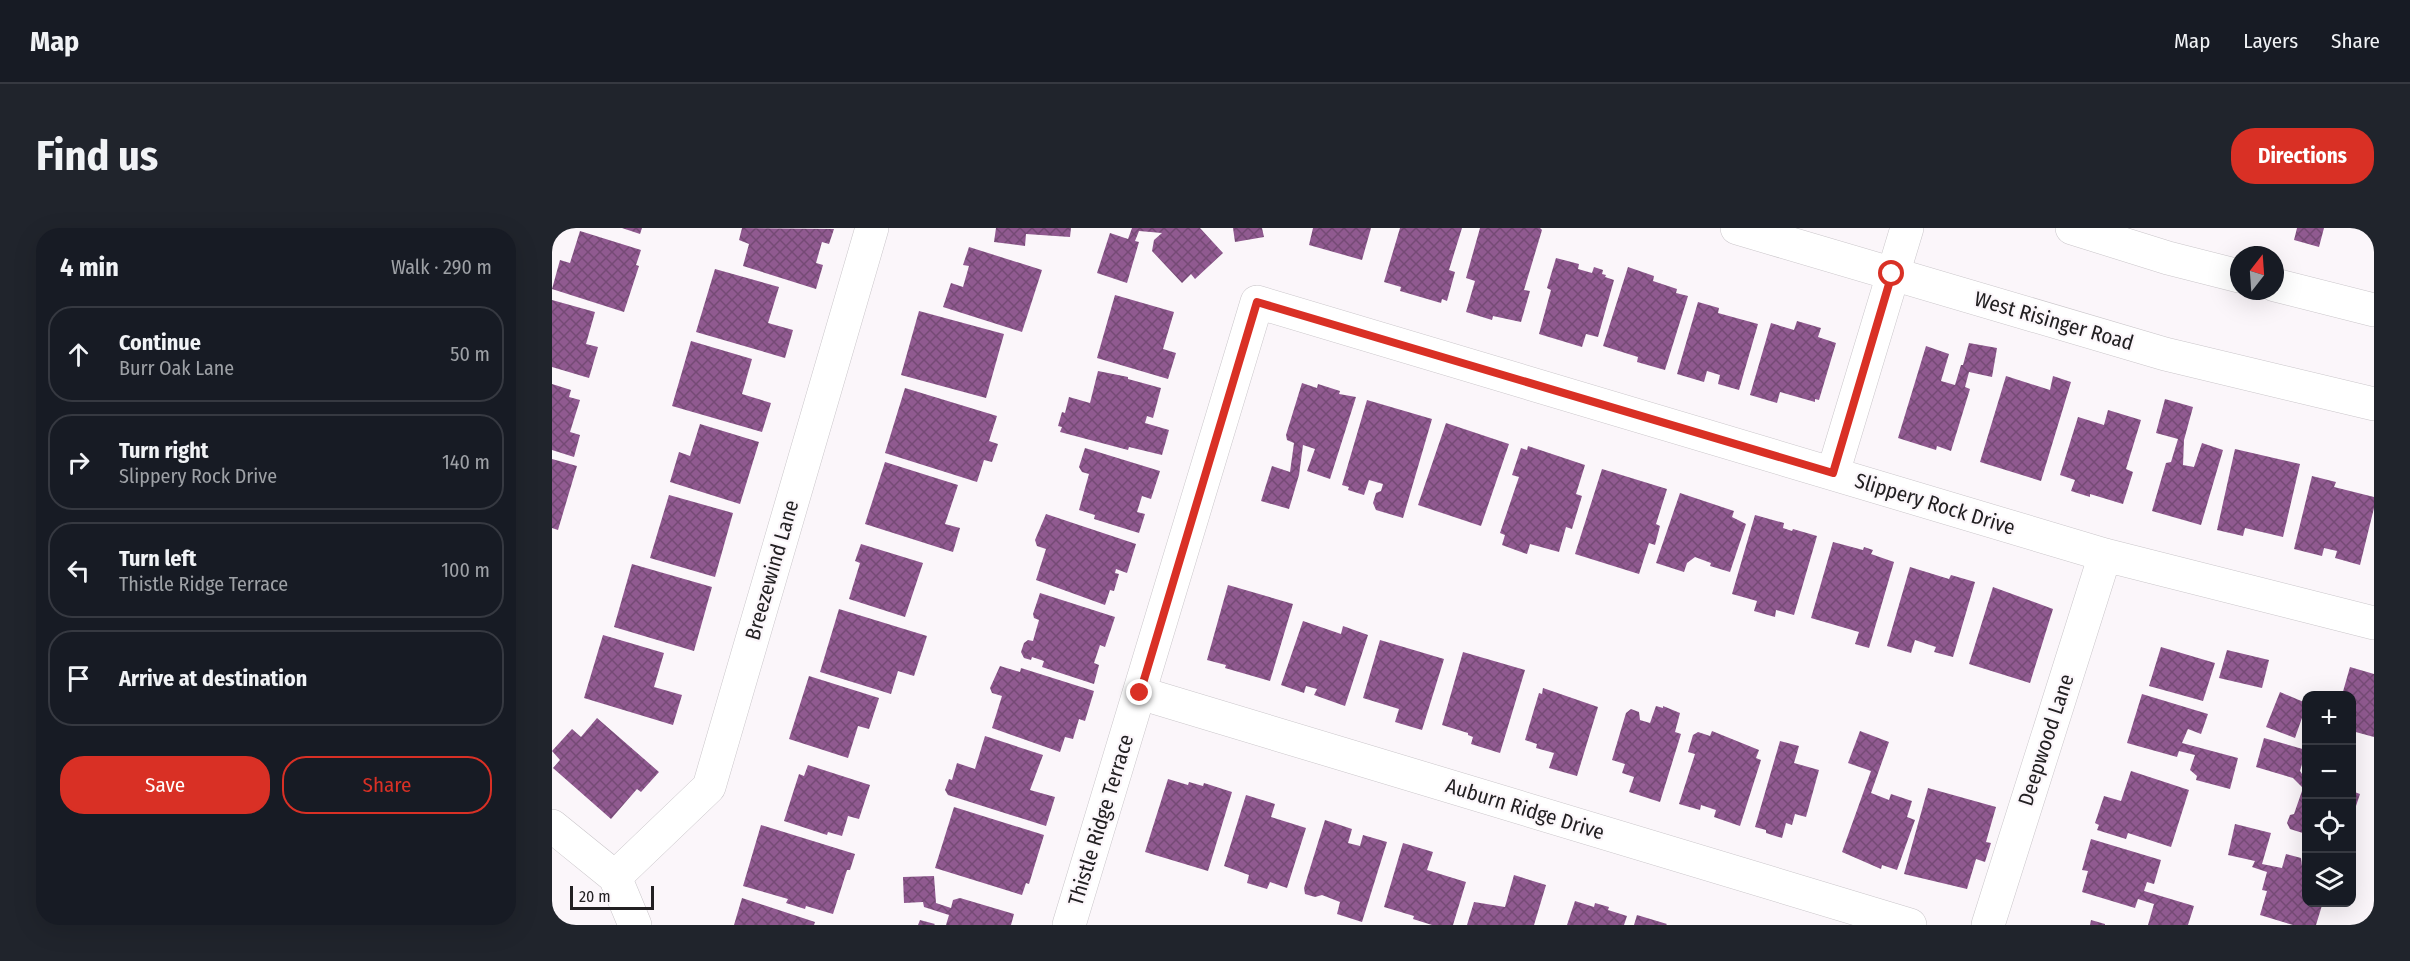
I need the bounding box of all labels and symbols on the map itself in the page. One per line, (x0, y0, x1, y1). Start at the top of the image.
north arrow (2230, 246, 2284, 300)
route start (1878, 260, 1904, 286)
street label: West Risinger Road (1971, 286, 2137, 356)
street label: Slippery Rock Drive (1852, 467, 2018, 541)
street label: Breezewind Lane (740, 497, 804, 643)
street label: Deepwood Lane (2012, 671, 2080, 809)
route end (1126, 679, 1152, 705)
street label: Thistle Ridge Terrace (1063, 731, 1139, 909)
street label: Auburn Ridge Drive (1442, 772, 1608, 846)
scale bar (570, 883, 654, 910)

